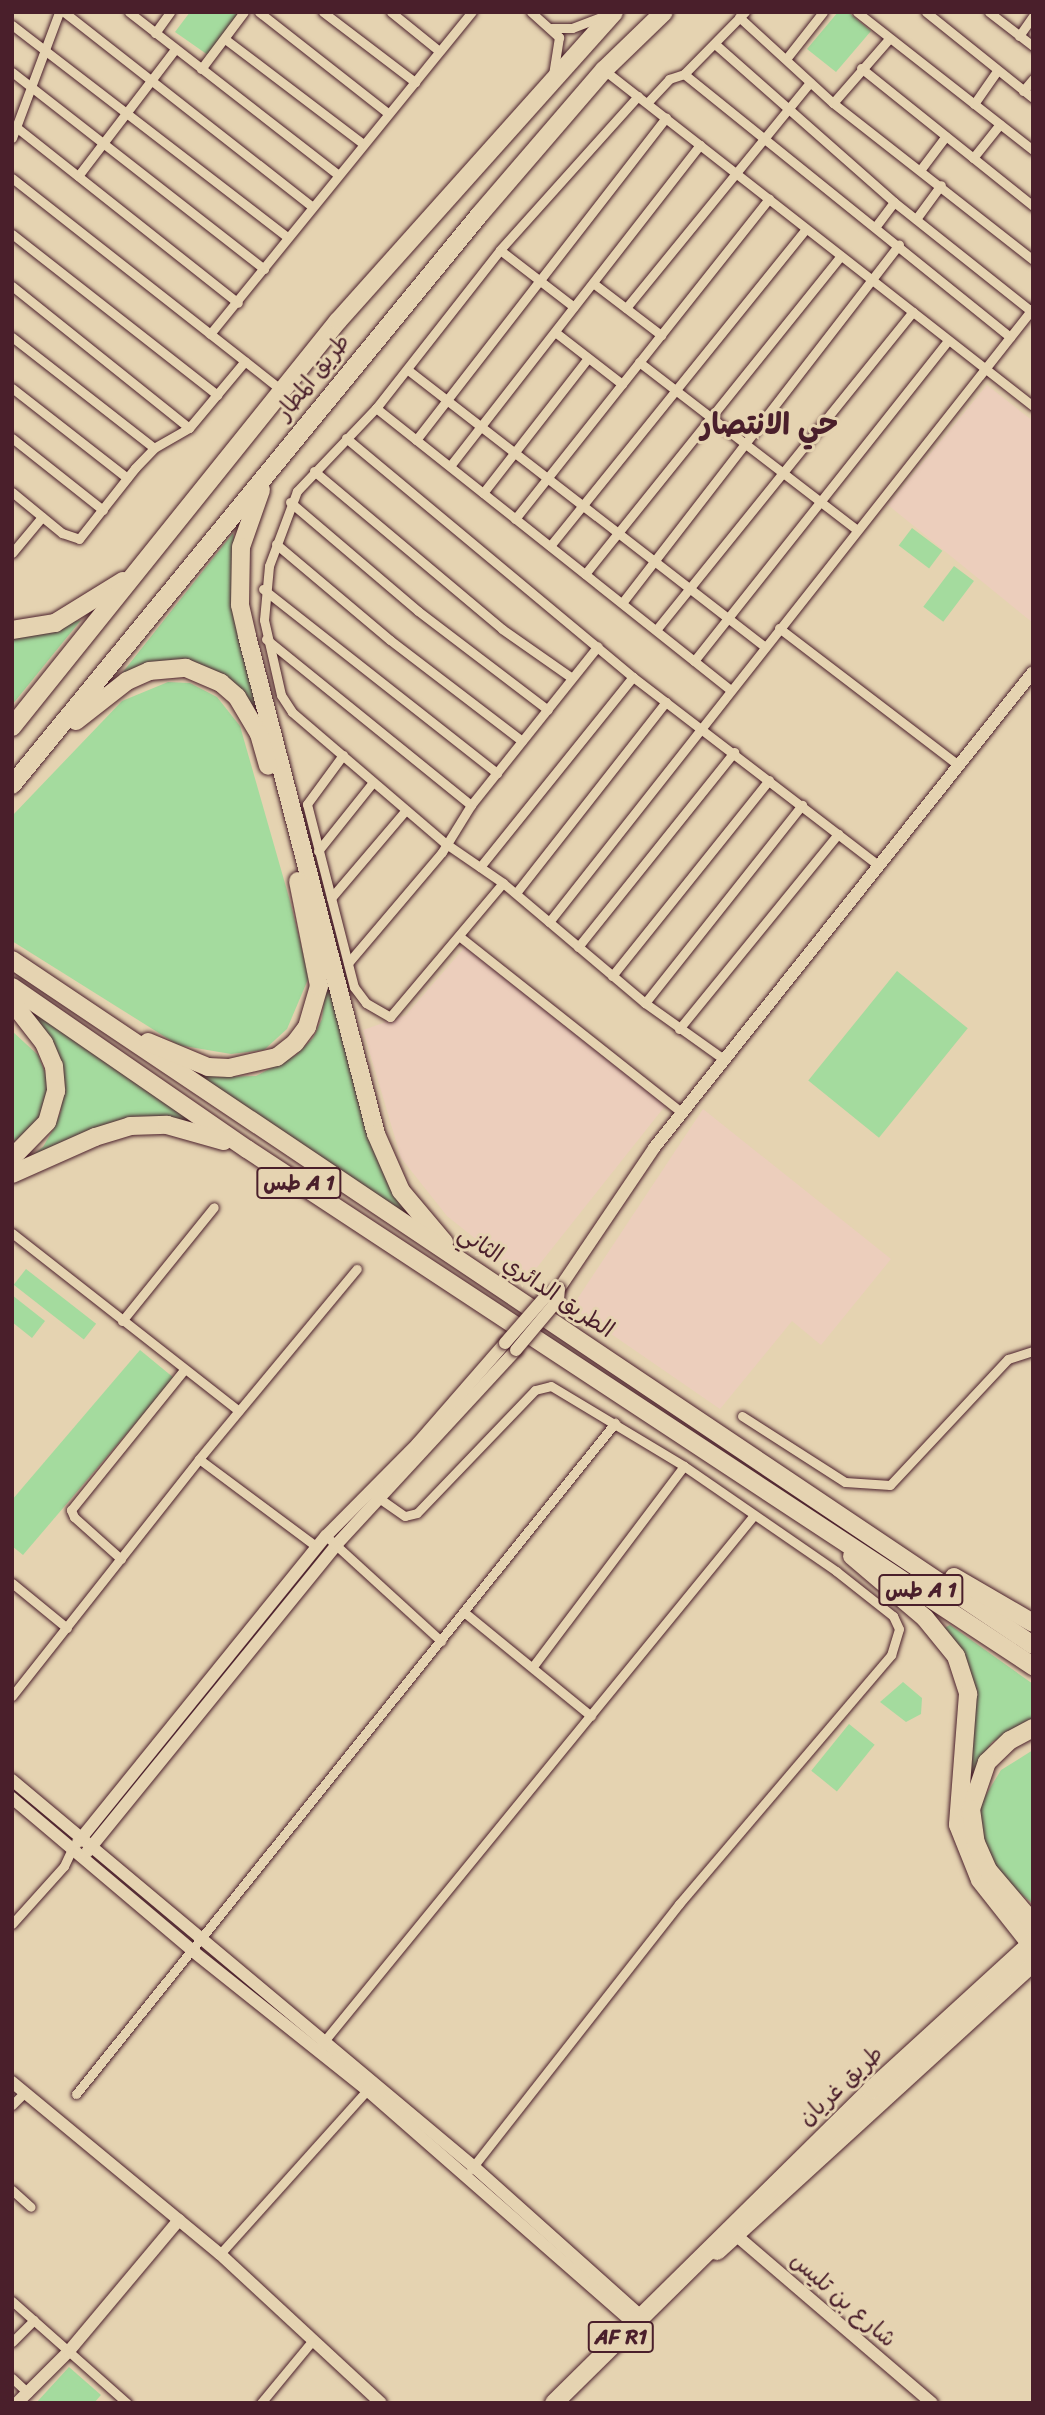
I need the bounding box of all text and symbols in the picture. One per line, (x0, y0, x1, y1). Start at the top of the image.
street label: طريق المطار (270, 328, 356, 426)
district label: حي الانتصار (700, 406, 838, 442)
road number: طس A 1 (255, 1166, 343, 1200)
street label: الطريق الدائري الثاني (453, 1220, 619, 1344)
road number: طس A 1 (877, 1572, 965, 1608)
street label: طريق غريان (793, 2040, 889, 2132)
street label: شارع بن تليس (784, 2247, 902, 2353)
road number: AF R1 (588, 2320, 654, 2354)

